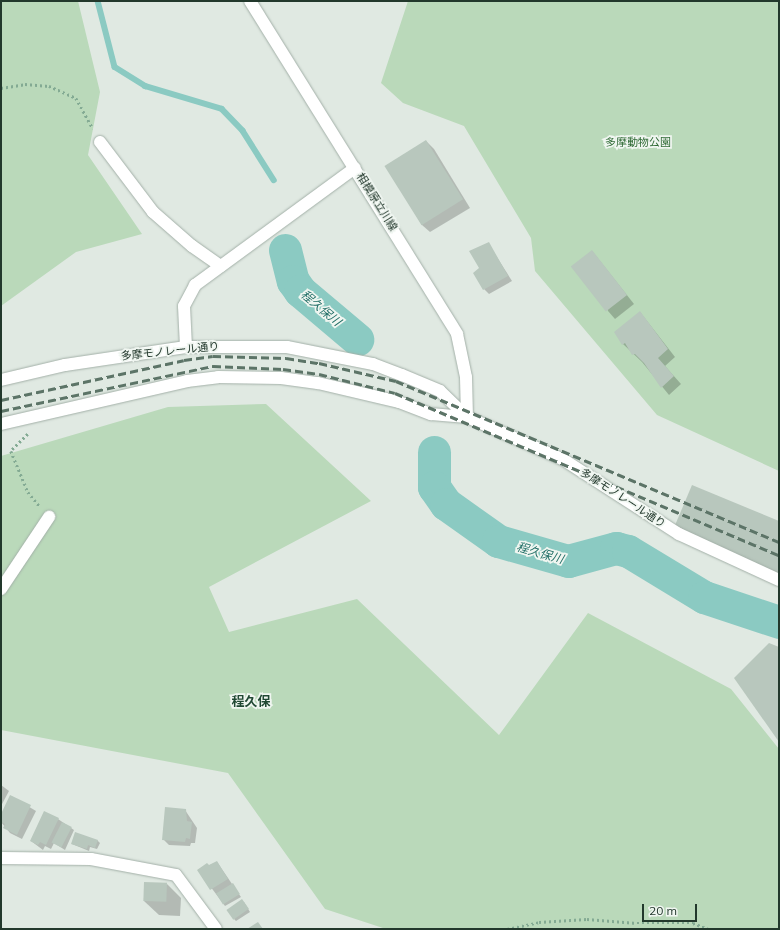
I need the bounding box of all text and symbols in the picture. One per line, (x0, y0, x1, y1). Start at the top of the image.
park label: 多摩動物公園 (605, 135, 671, 149)
street label: 相模原立川線 (354, 171, 400, 233)
water label: 程久保川 (298, 287, 344, 329)
street label: 多摩モノレール通り (120, 339, 220, 363)
street label: 多摩モノレール通り (578, 466, 668, 530)
water label: 程久保川 (515, 539, 565, 567)
district label: 程久保 (232, 693, 270, 709)
scale bar (644, 896, 699, 922)
text: 20 m (649, 903, 677, 918)

